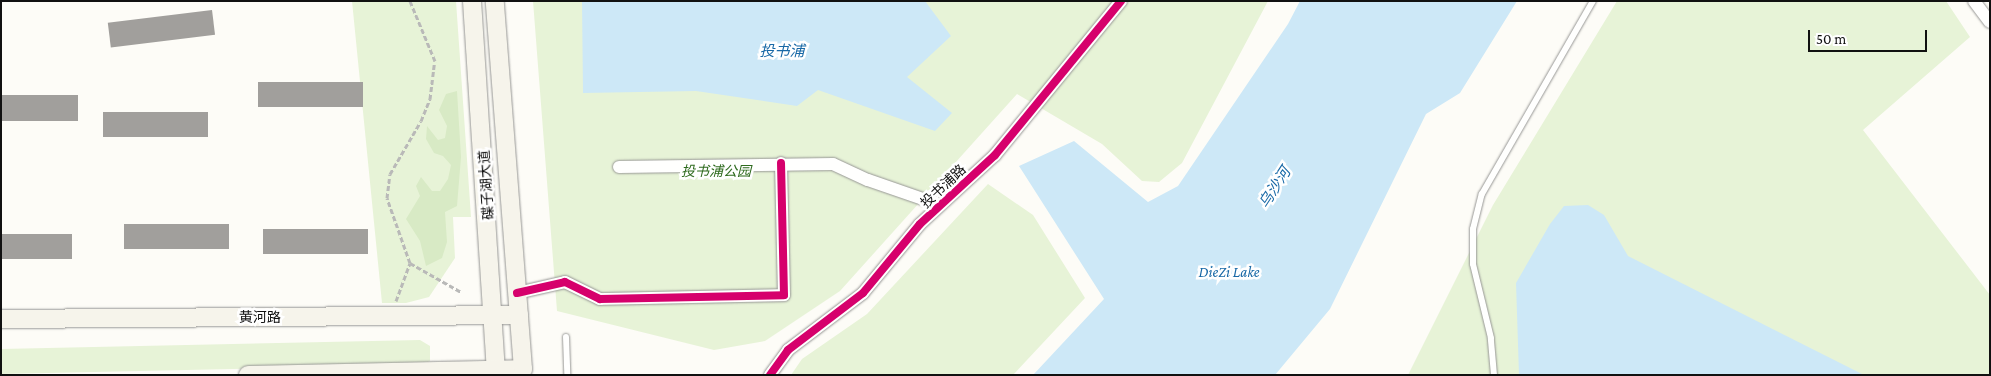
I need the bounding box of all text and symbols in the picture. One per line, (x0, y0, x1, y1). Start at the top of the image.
scale bar (1811, 20, 1930, 52)
text: 50 m (1816, 31, 1846, 47)
water label: 投书浦 (760, 43, 804, 61)
street label: 碟子湖大道 (475, 149, 497, 221)
street label: 投书浦路 (917, 161, 969, 211)
park label: 投书浦公园 (681, 163, 751, 179)
water label: 乌沙河 (1255, 164, 1295, 212)
water label: DieZi Lake (1198, 264, 1260, 282)
street label: 黄河路 (239, 309, 281, 325)

